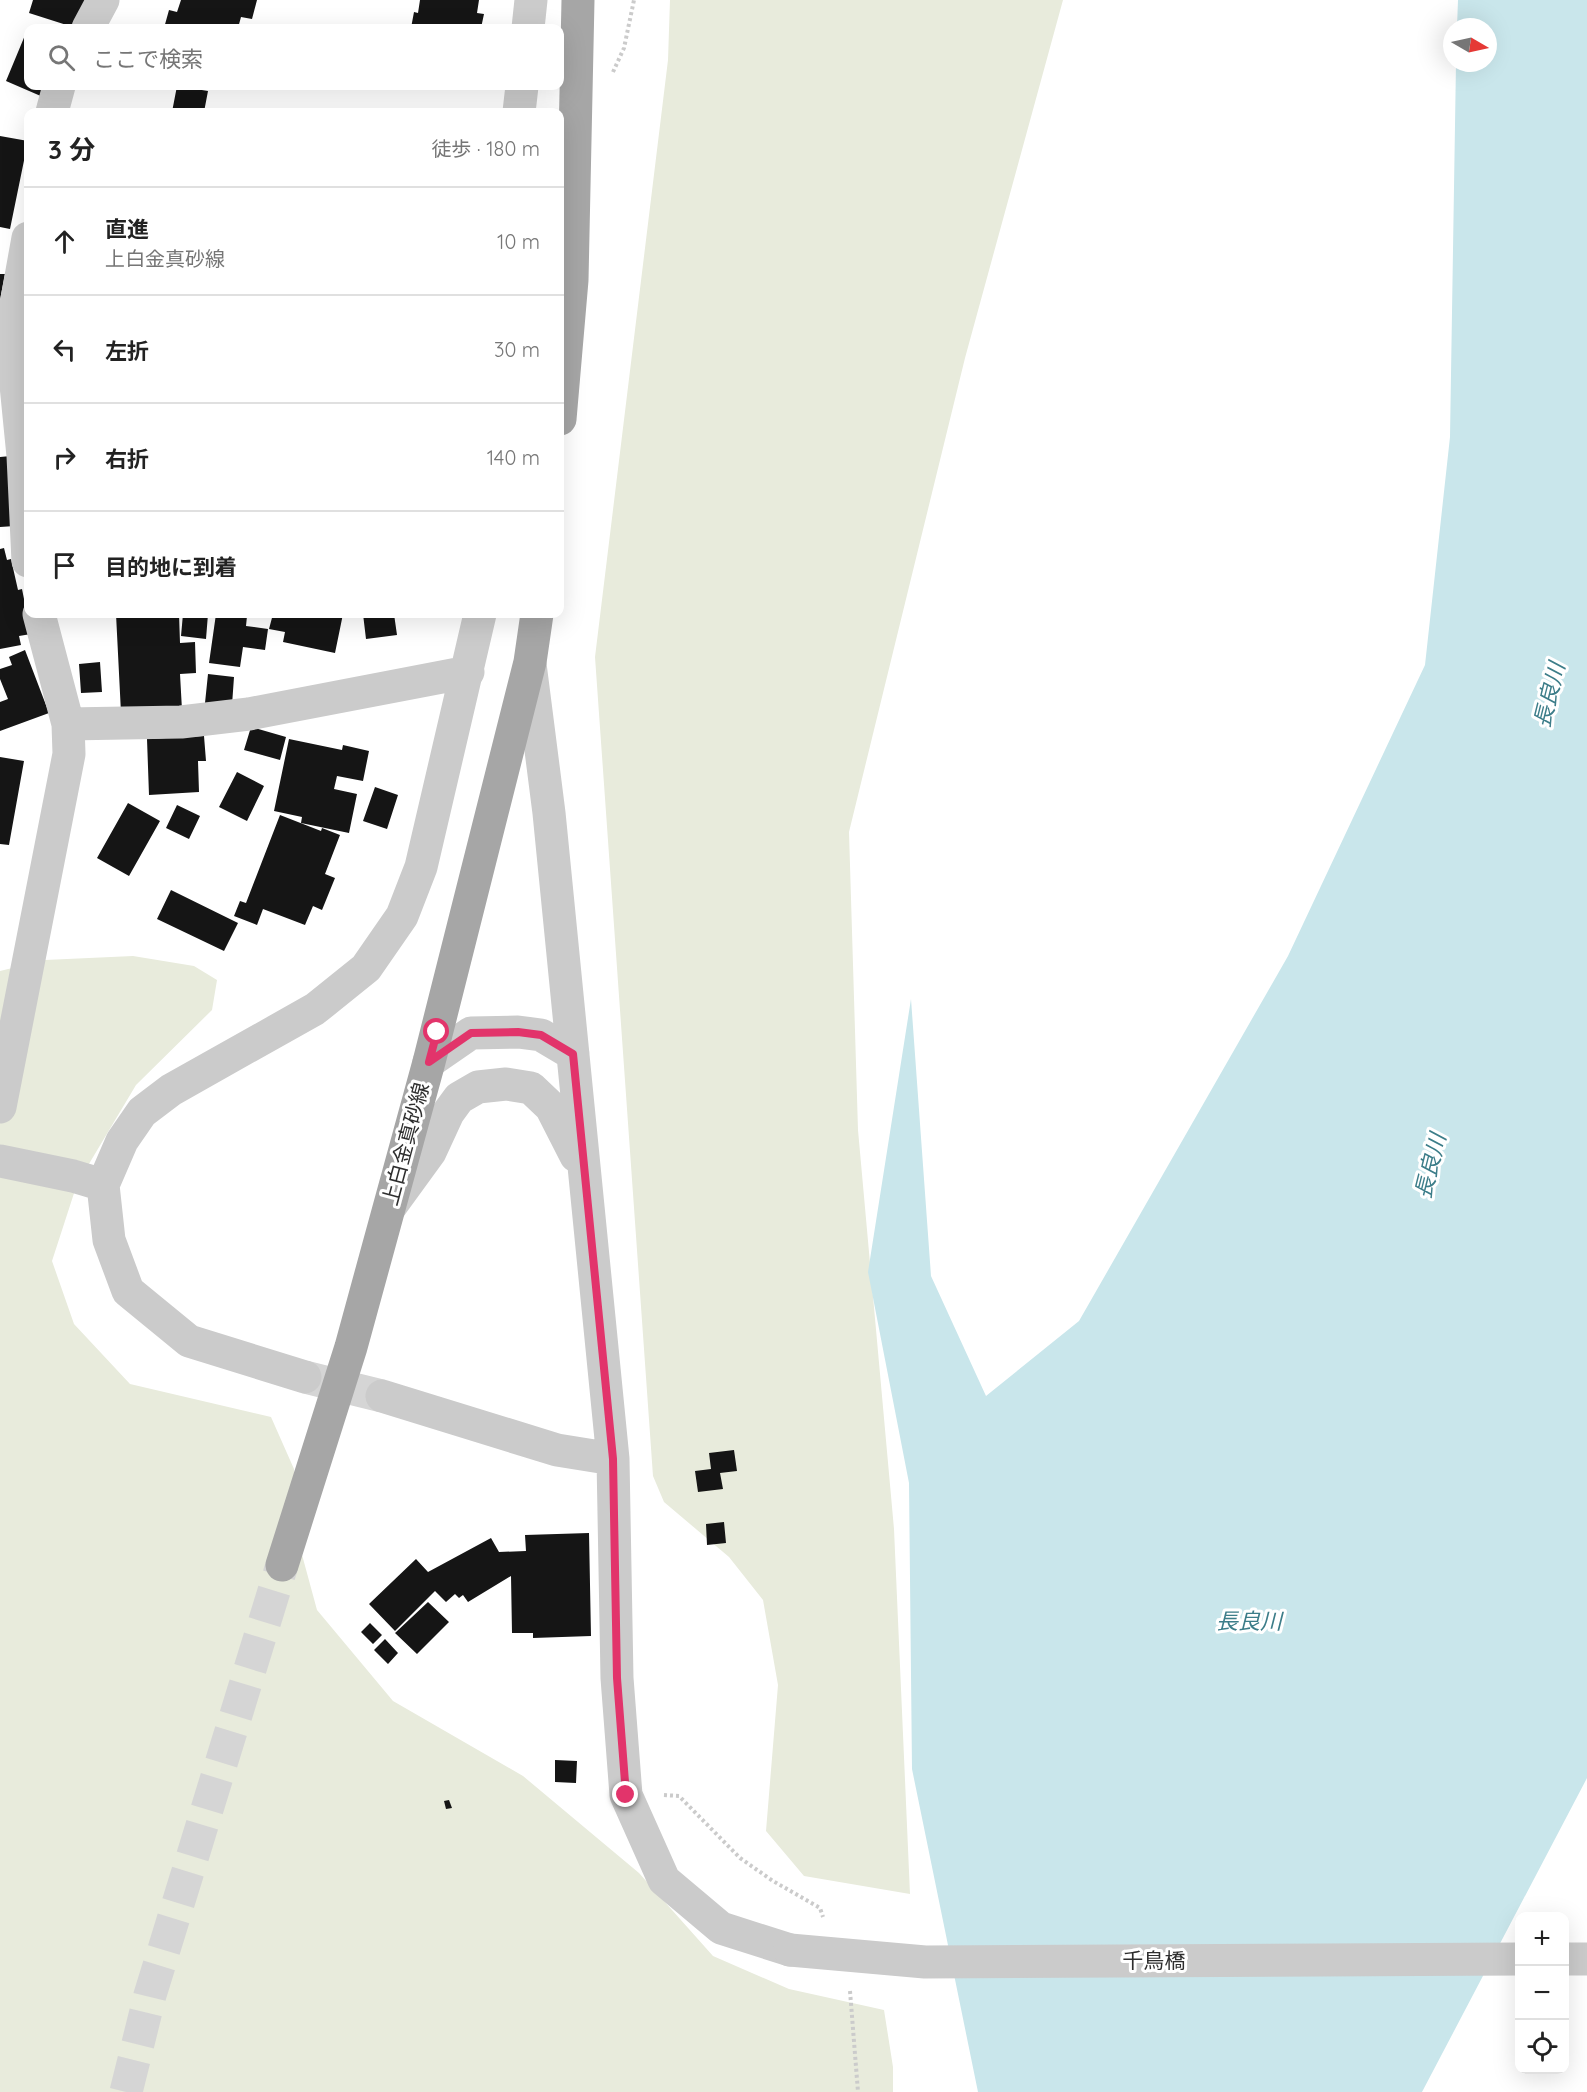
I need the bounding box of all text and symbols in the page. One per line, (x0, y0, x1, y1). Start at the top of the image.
north arrow (1443, 18, 1497, 72)
search box (24, 24, 564, 90)
icon: search (45, 41, 78, 74)
text: ここで検索 (93, 45, 203, 73)
text: 3 分 (48, 133, 95, 166)
text: 徒歩 · 180 m (431, 136, 540, 161)
text: 直進 (105, 215, 149, 243)
icon: ahead (48, 225, 81, 258)
text: 10 m (497, 229, 540, 254)
text: 上白金真砂線 (105, 246, 225, 271)
icon: left (48, 333, 81, 366)
text: 左折 (105, 337, 149, 365)
text: 30 m (494, 337, 540, 362)
icon: right (48, 441, 81, 474)
text: 右折 (105, 445, 149, 473)
text: 140 m (487, 445, 540, 470)
icon: arrive (48, 549, 81, 582)
text: 目的地に到着 (105, 553, 237, 581)
water label: 長良川 (1527, 658, 1571, 730)
route start (423, 1018, 449, 1044)
street label: 上白金真砂線 (376, 1080, 434, 1208)
water label: 長良川 (1408, 1129, 1452, 1201)
water label: 長良川 (1216, 1607, 1284, 1635)
route end (612, 1781, 638, 1807)
map controls (1515, 1912, 1569, 2074)
button: + (1515, 1912, 1569, 1966)
street label: 千鳥橋 (1123, 1947, 1186, 1973)
button: − (1515, 1966, 1569, 2020)
button: locate (1515, 2020, 1569, 2074)

